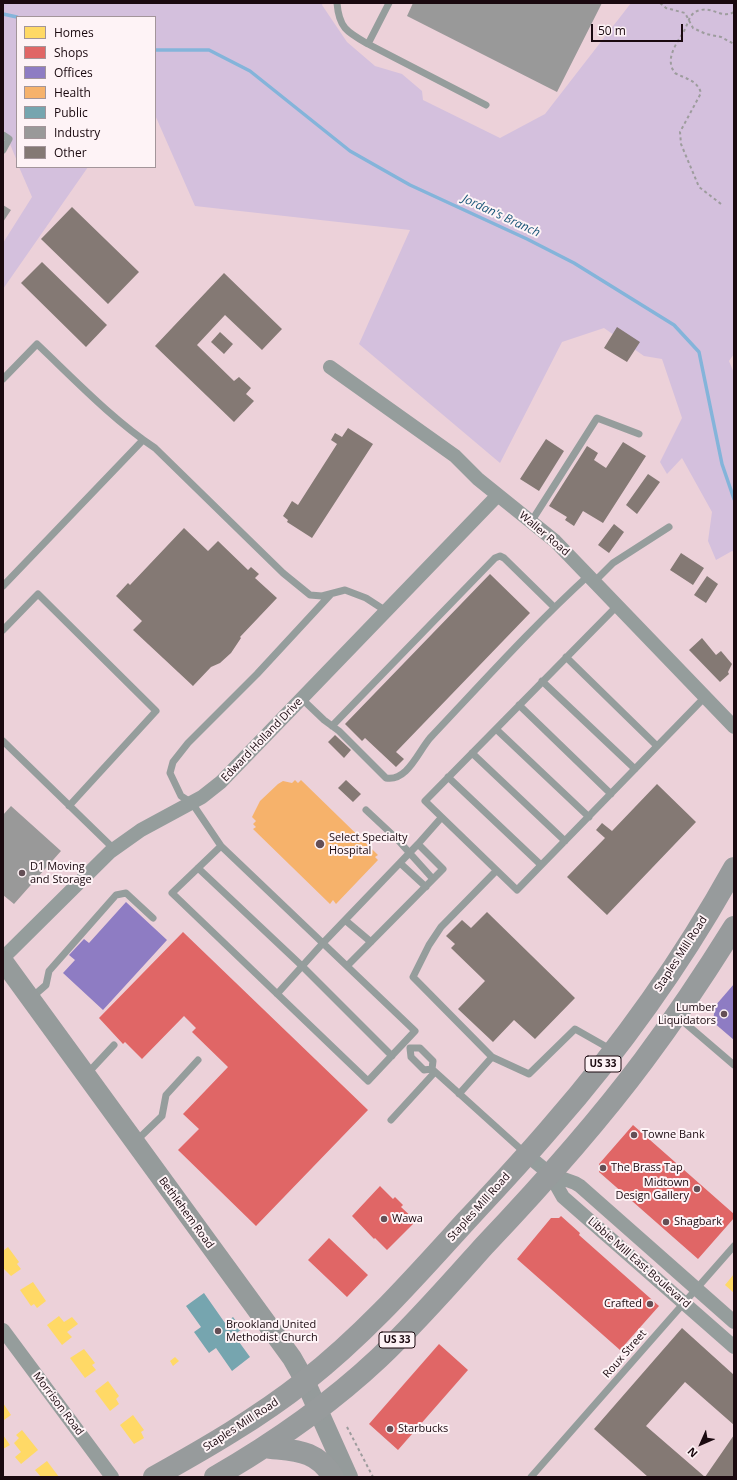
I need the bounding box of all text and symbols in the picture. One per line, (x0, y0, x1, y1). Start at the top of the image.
legend (16, 16, 156, 168)
scale bar (593, 16, 685, 42)
text: 50 m (598, 22, 626, 39)
text: Homes (54, 24, 94, 41)
text: Shops (54, 44, 88, 61)
text: Offices (54, 64, 93, 81)
text: Health (54, 84, 91, 101)
text: Public (54, 104, 88, 121)
text: Industry (54, 124, 100, 141)
text: Other (54, 144, 87, 161)
water label: Jordan's Branch (460, 192, 542, 240)
street label: Waller Road (516, 509, 572, 559)
street label: Edward Holland Drive (219, 695, 305, 785)
place label: Select Specialty Hospital (329, 831, 408, 857)
marker: Select Specialty Hospital (314, 838, 326, 850)
place label: D1 Moving and Storage (30, 860, 92, 886)
marker: D1 Moving and Storage (17, 868, 27, 878)
street label: Staples Mill Road (652, 914, 710, 994)
place label: Lumber Liquidators (658, 1001, 716, 1027)
marker: Lumber Liquidators (719, 1009, 729, 1019)
road number: US 33 (585, 1056, 621, 1072)
place label: Towne Bank (642, 1128, 705, 1142)
marker: Towne Bank (629, 1130, 639, 1140)
place label: The Brass Tap (611, 1161, 683, 1175)
marker: The Brass Tap (598, 1163, 608, 1173)
street label: Staples Mill Road (445, 1170, 513, 1244)
street label: Bethlehem Road (156, 1175, 216, 1251)
place label: Midtown Design Gallery (615, 1176, 689, 1202)
marker: Midtown Design Gallery (692, 1184, 702, 1194)
place label: Wawa (392, 1212, 423, 1226)
marker: Wawa (379, 1214, 389, 1224)
street label: Libbie Mill East Boulevard (585, 1215, 693, 1311)
place label: Shagbark (674, 1215, 722, 1229)
marker: Shagbark (661, 1217, 671, 1227)
place label: Crafted (604, 1297, 642, 1311)
marker: Crafted (645, 1299, 655, 1309)
place label: Brookland United Methodist Church (226, 1318, 318, 1344)
marker: Brookland United Methodist Church (213, 1326, 223, 1336)
street label: Roux Street (601, 1327, 649, 1381)
road number: US 33 (379, 1332, 415, 1348)
street label: Morrison Road (30, 1370, 86, 1438)
street label: Staples Mill Road (201, 1396, 281, 1454)
place label: Starbucks (398, 1422, 448, 1436)
marker: Starbucks (385, 1424, 395, 1434)
north arrow (681, 1424, 721, 1464)
text: N (684, 1444, 701, 1461)

